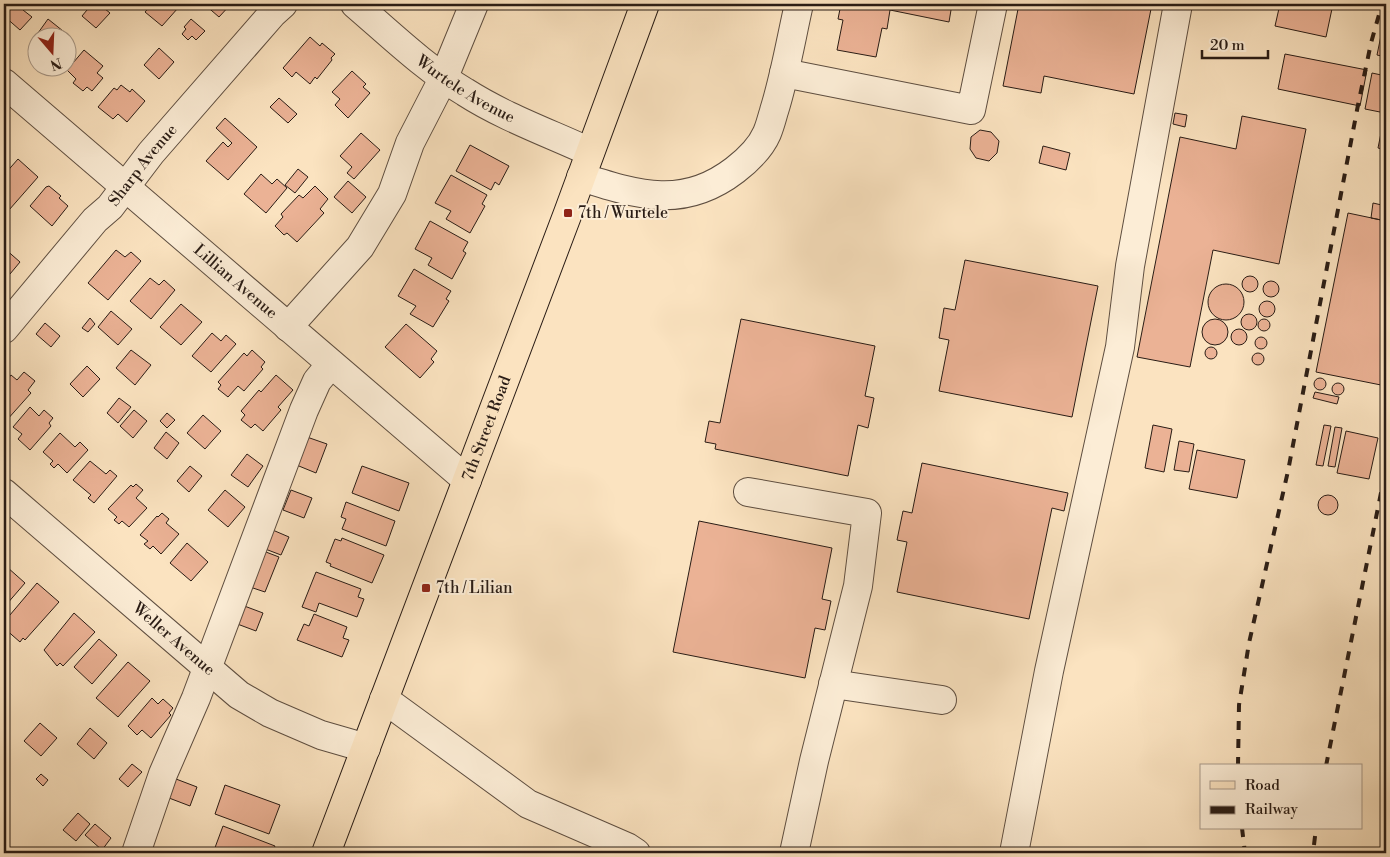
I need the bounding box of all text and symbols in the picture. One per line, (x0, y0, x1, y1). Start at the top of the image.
north arrow (28, 28, 78, 78)
scale bar (1202, 28, 1269, 60)
text: 20 m (1210, 36, 1245, 55)
street label: Wurtele Avenue (411, 50, 518, 127)
text: N (48, 53, 64, 74)
street label: Sharp Avenue (104, 120, 182, 210)
place label: 7th / Wurtele (578, 203, 668, 223)
marker: 7th / Wurtele (562, 207, 574, 219)
street label: Lillian Avenue (189, 240, 282, 323)
street label: 7th Street Road (458, 373, 516, 484)
place label: 7th / Lilian (436, 578, 513, 598)
marker: 7th / Lilian (420, 582, 432, 594)
street label: Weller Avenue (128, 597, 219, 680)
legend (1200, 764, 1362, 830)
text: Road (1245, 776, 1280, 795)
text: Railway (1245, 800, 1299, 819)

